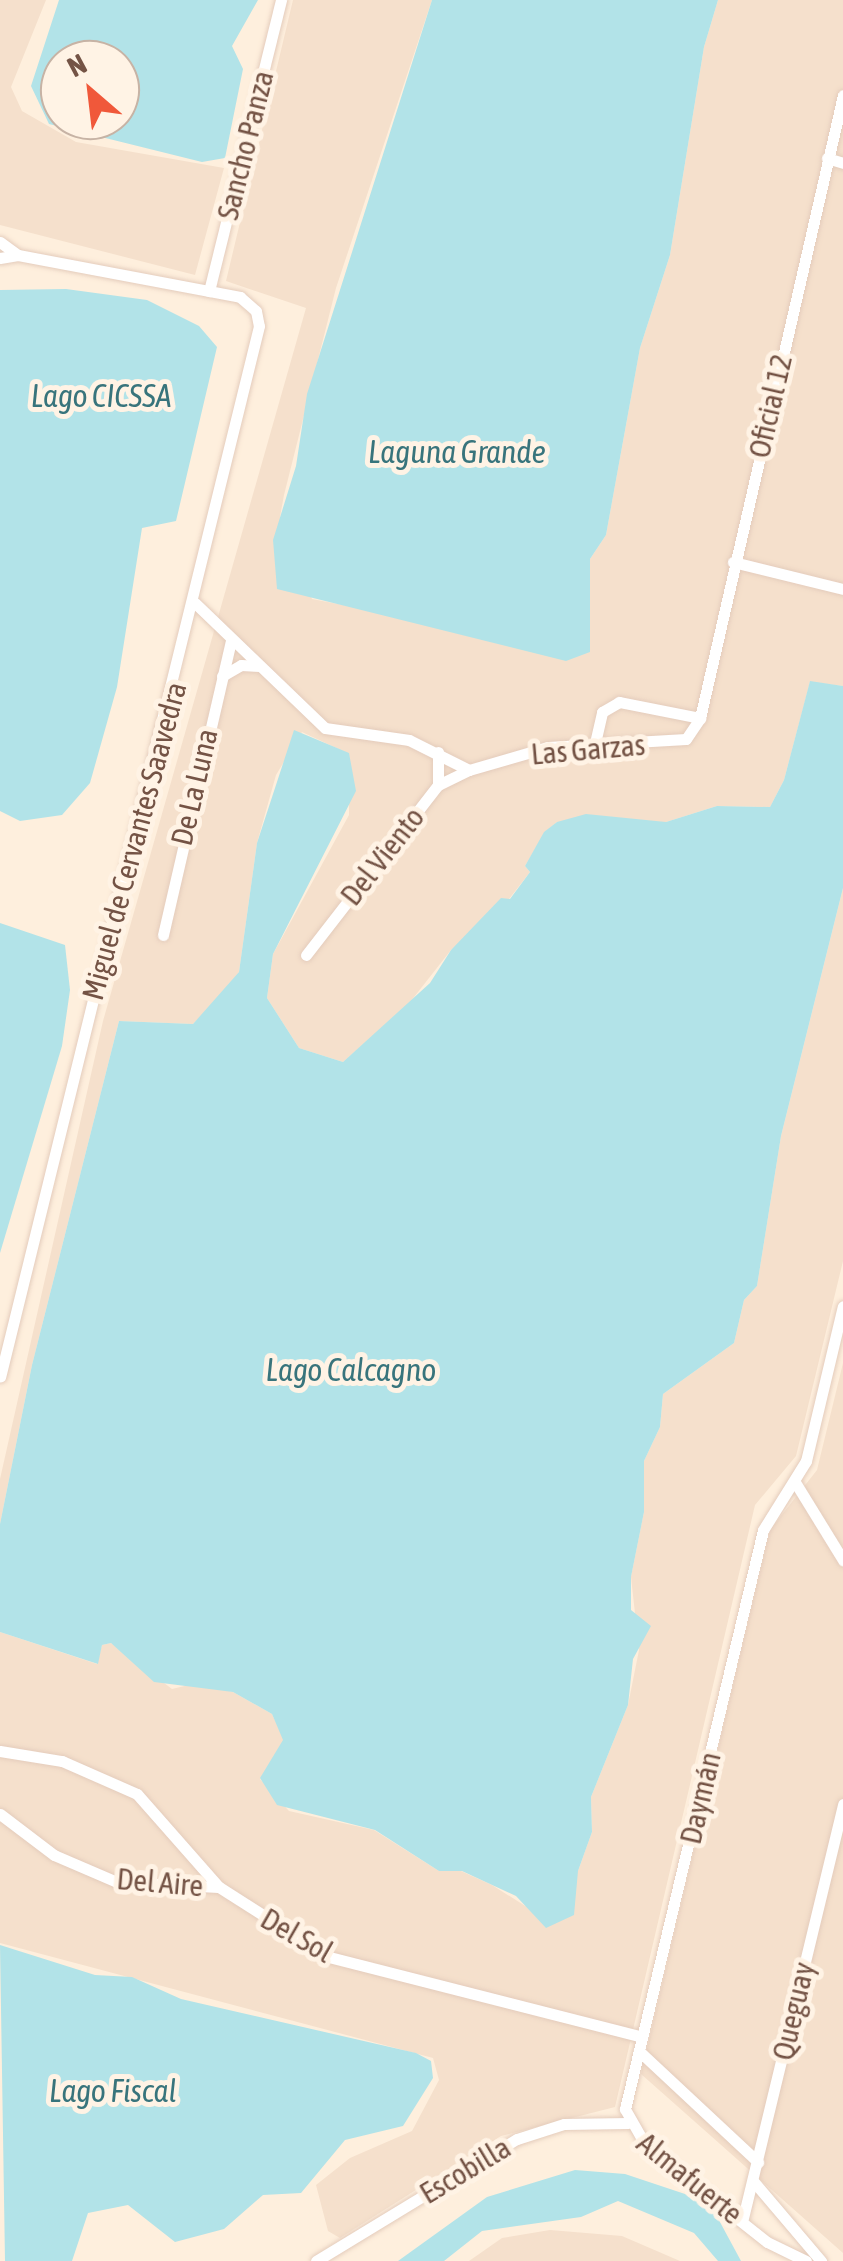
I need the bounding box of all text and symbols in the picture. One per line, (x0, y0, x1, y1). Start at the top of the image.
north arrow (40, 40, 140, 140)
text: N (62, 47, 92, 83)
street label: Sancho Panza (209, 67, 281, 223)
street label: Oficial 12 (741, 351, 799, 461)
water label: Lago CICSSA (31, 377, 171, 415)
water label: Laguna Grande (368, 433, 546, 471)
street label: Miguel de Cervantes Saavedra (74, 678, 194, 1004)
street label: De La Luna (163, 725, 225, 849)
street label: Las Garzas (529, 726, 647, 772)
street label: Del Viento (333, 800, 431, 912)
water label: Lago Calcagno (266, 1351, 436, 1389)
street label: Daymán (672, 1749, 728, 1847)
street label: Del Aire (115, 1860, 205, 1904)
street label: Del Sol (255, 1900, 339, 1970)
street label: Queguay (764, 1959, 822, 2063)
water label: Lago Fiscal (49, 2072, 177, 2110)
street label: Almafuerte (630, 2125, 750, 2231)
street label: Escobilla (413, 2129, 517, 2211)

